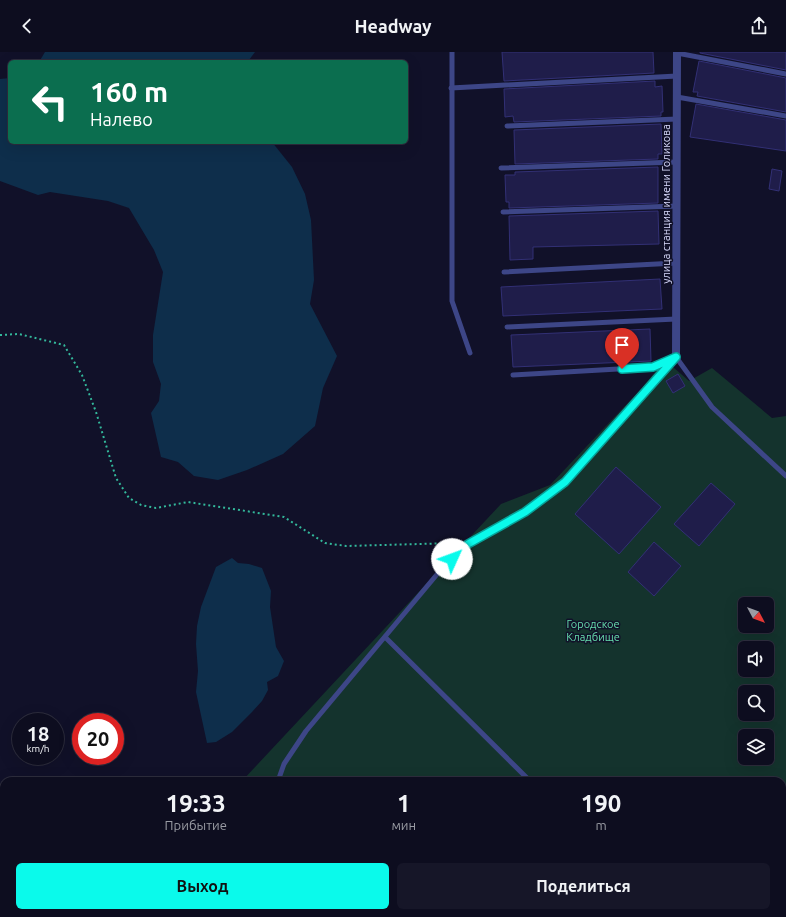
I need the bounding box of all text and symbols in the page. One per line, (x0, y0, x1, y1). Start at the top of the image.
icon: back (16, 15, 38, 37)
icon: share (748, 15, 770, 37)
text: Headway (354, 16, 432, 36)
icon: left (24, 76, 76, 128)
text: 160 m (90, 76, 168, 107)
text: Налево (90, 109, 153, 129)
street label: улица станция имени Голикова (660, 124, 672, 284)
pin (605, 328, 639, 369)
icon: arrive (611, 334, 633, 356)
position arrow (431, 538, 473, 580)
north arrow (738, 597, 774, 633)
map controls (738, 597, 774, 765)
park label: Городское Кладбище (566, 618, 620, 643)
button: sound (738, 641, 774, 677)
button: search (738, 685, 774, 721)
speed limit sign: 20 (72, 713, 124, 765)
text: 18 (27, 722, 49, 745)
button: layers (738, 729, 774, 765)
text: km/h (26, 743, 50, 754)
text: 19:33 (166, 790, 226, 817)
text: 1 (397, 790, 411, 817)
text: 190 (581, 790, 621, 817)
text: Прибытие (165, 818, 227, 832)
text: мин (391, 818, 416, 832)
text: m (595, 818, 607, 832)
button: Выход (16, 863, 389, 909)
button: Поделиться (397, 863, 770, 909)

